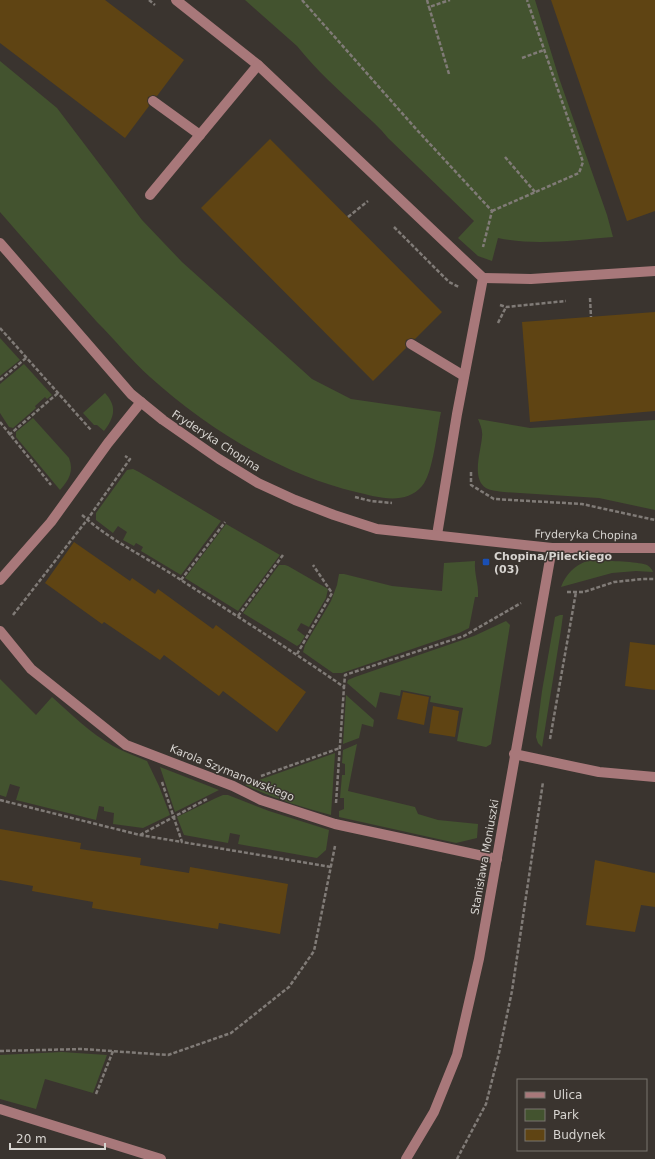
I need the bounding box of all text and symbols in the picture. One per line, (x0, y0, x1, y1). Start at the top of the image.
street label: Fryderyka Chopina (169, 408, 263, 474)
street label: Fryderyka Chopina (534, 528, 638, 542)
place label: Chopina/Pileckiego (03) (494, 550, 612, 576)
marker: Chopina/Pileckiego (03) (481, 557, 491, 567)
street label: Karola Szymanowskiego (168, 742, 296, 804)
street label: Stanisława Moniuszki (468, 798, 502, 916)
legend (517, 1079, 647, 1151)
text: Ulica (553, 1088, 582, 1102)
text: Park (553, 1108, 579, 1122)
scale bar (10, 1125, 105, 1151)
text: Budynek (553, 1128, 606, 1142)
text: 20 m (16, 1132, 47, 1146)

